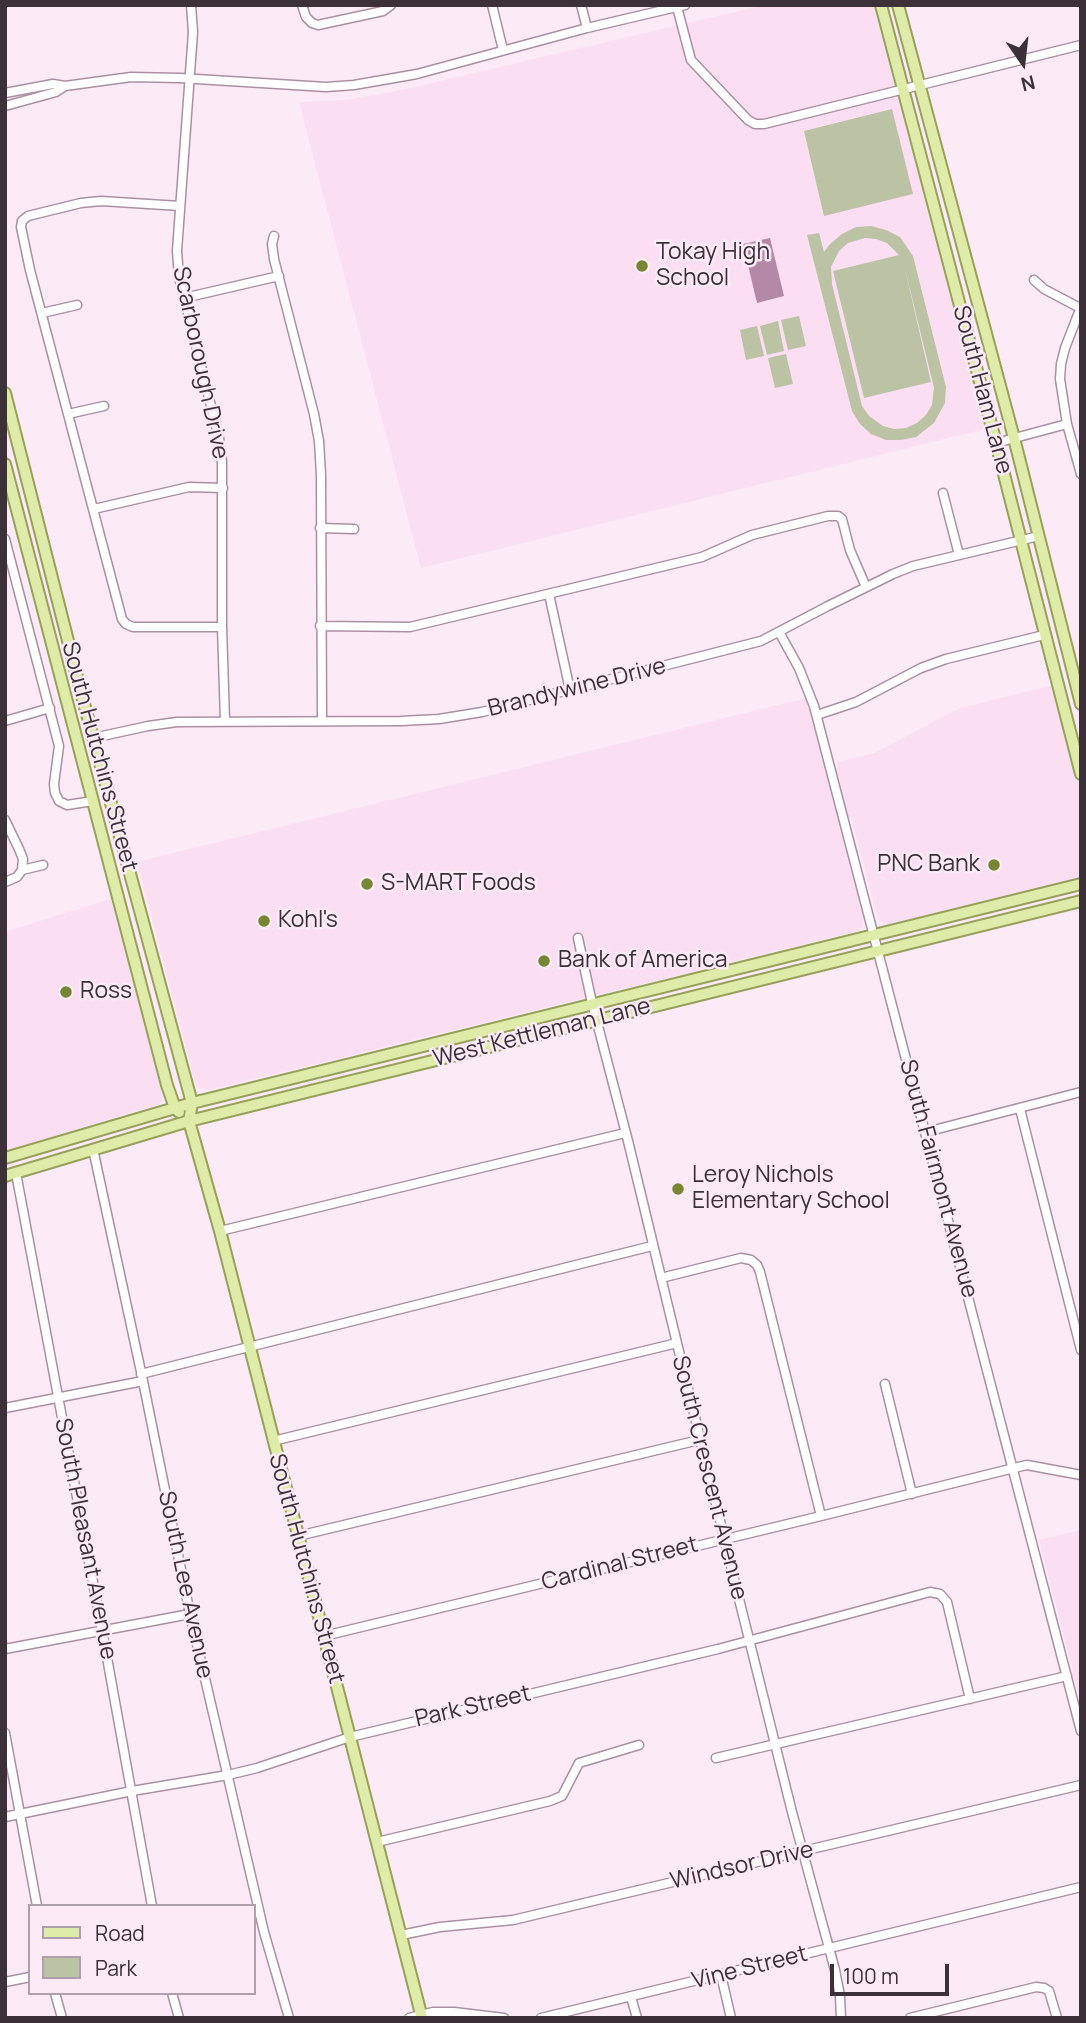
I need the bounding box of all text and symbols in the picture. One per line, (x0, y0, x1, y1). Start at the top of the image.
north arrow (988, 28, 1058, 98)
text: N (1018, 69, 1038, 98)
place label: Tokay High School (656, 239, 770, 293)
marker: Tokay High School (634, 258, 650, 274)
street label: Scarborough Drive (166, 264, 234, 462)
street label: South Ham Lane (946, 303, 1018, 477)
street label: South Hutchins Street (55, 639, 143, 875)
street label: Brandywine Drive (485, 653, 669, 723)
place label: PNC Bank (877, 851, 980, 879)
marker: PNC Bank (986, 857, 1002, 873)
place label: S-MART Foods (381, 870, 536, 898)
marker: S-MART Foods (359, 876, 375, 892)
place label: Kohl's (278, 907, 338, 935)
marker: Kohl's (256, 913, 272, 929)
place label: Bank of America (558, 947, 727, 975)
marker: Bank of America (536, 953, 552, 969)
place label: Ross (80, 978, 132, 1006)
marker: Ross (58, 984, 74, 1000)
street label: West Kettleman Lane (430, 993, 654, 1073)
street label: South Fairmont Avenue (893, 1057, 983, 1301)
place label: Leroy Nichols Elementary School (692, 1162, 890, 1216)
marker: Leroy Nichols Elementary School (670, 1181, 686, 1197)
street label: South Crescent Avenue (665, 1353, 753, 1603)
street label: South Pleasant Avenue (48, 1416, 122, 1662)
street label: South Hutchins Street (262, 1451, 350, 1687)
street label: South Lee Avenue (152, 1489, 218, 1681)
street label: Cardinal Street (539, 1531, 701, 1597)
street label: Park Street (412, 1680, 534, 1734)
street label: Windsor Drive (668, 1836, 816, 1896)
legend (28, 1904, 256, 1995)
text: Road (95, 1919, 145, 1947)
street label: Vine Street (689, 1940, 811, 1996)
scale bar (834, 1950, 953, 1994)
text: Park (95, 1954, 137, 1982)
text: 100 m (843, 1962, 899, 1990)

